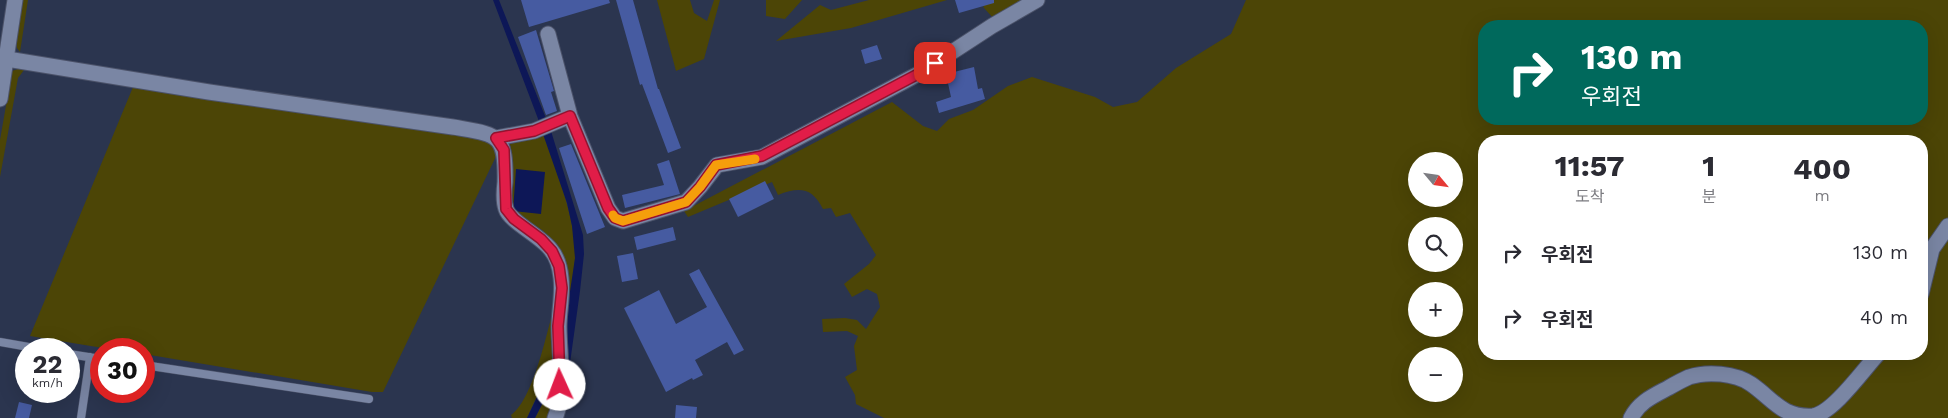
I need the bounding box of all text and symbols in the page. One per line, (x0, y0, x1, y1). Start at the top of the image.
text: 130 m (1581, 36, 1682, 78)
icon: right (1498, 40, 1563, 105)
pin (914, 42, 956, 84)
icon: arrive (921, 49, 949, 77)
text: 우회전 (1581, 84, 1642, 109)
text: 11:57 (1555, 148, 1625, 183)
text: 1 (1702, 148, 1715, 183)
text: 400 (1793, 151, 1851, 186)
north arrow (1408, 152, 1462, 208)
map controls (1408, 152, 1463, 402)
text: m (1814, 186, 1830, 205)
text: 도착 (1575, 187, 1604, 206)
text: 분 (1701, 187, 1716, 206)
button: search (1408, 217, 1463, 272)
icon: right (1498, 239, 1526, 267)
text: 130 m (1853, 241, 1908, 264)
text: 우회전 (1541, 243, 1593, 266)
button: + (1408, 282, 1463, 337)
icon: right (1498, 304, 1526, 332)
text: 40 m (1860, 306, 1908, 329)
text: 우회전 (1541, 308, 1593, 331)
speed limit sign: 30 (90, 338, 155, 403)
button: − (1408, 347, 1463, 402)
text: 22 (33, 350, 62, 379)
position arrow (533, 358, 585, 410)
text: km/h (32, 376, 63, 390)

